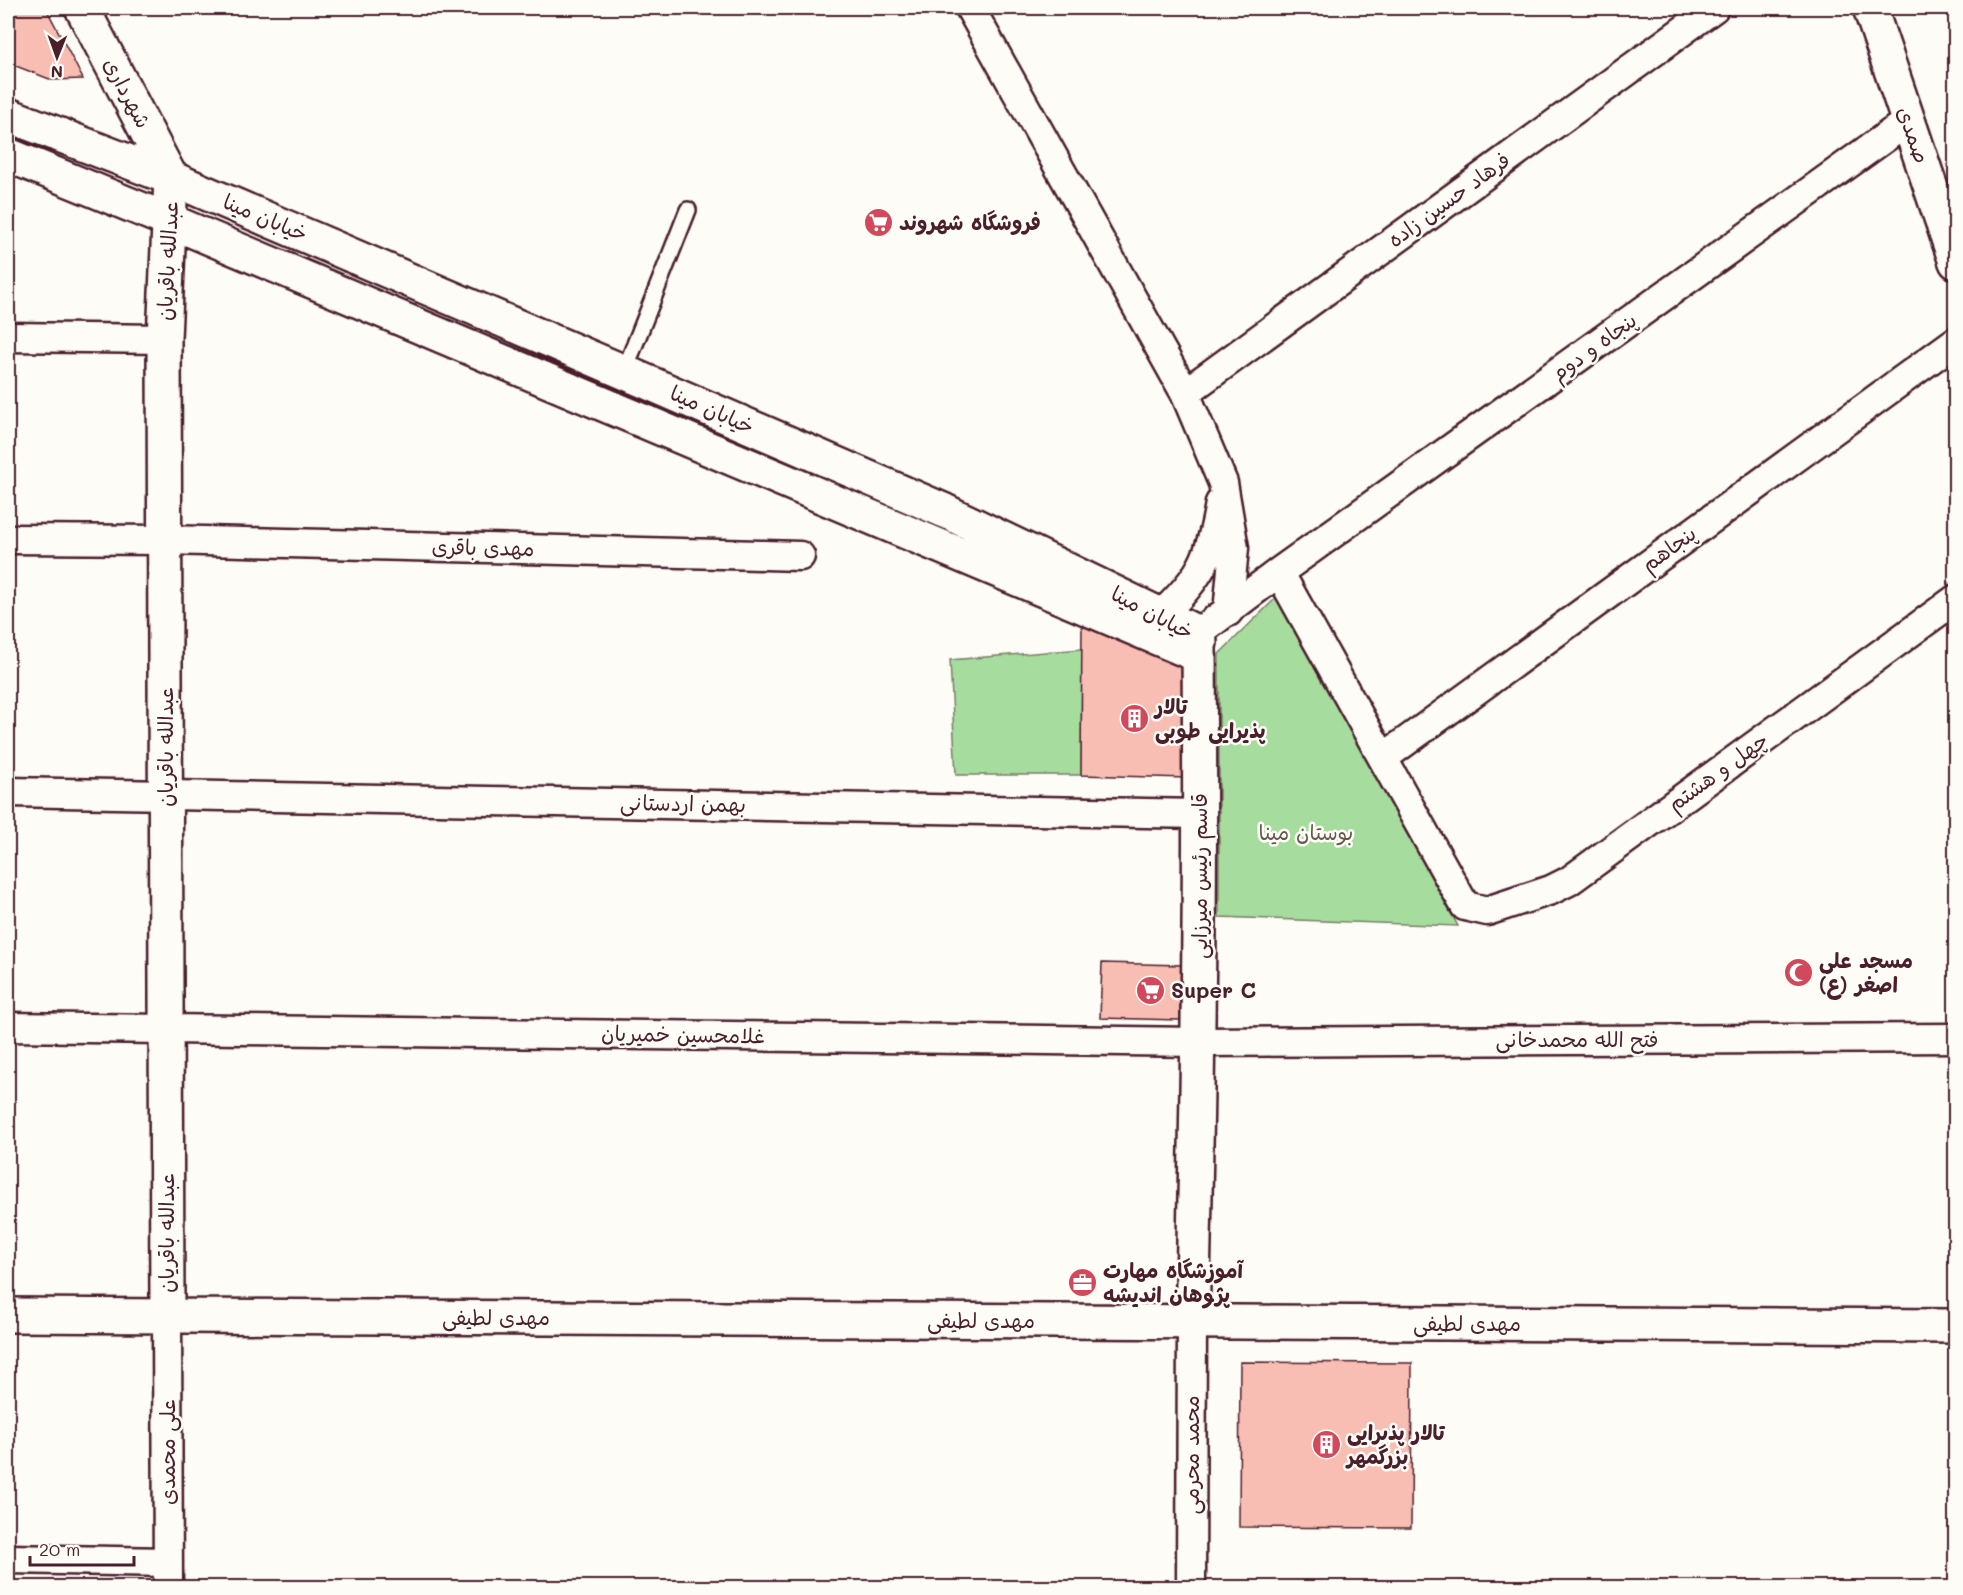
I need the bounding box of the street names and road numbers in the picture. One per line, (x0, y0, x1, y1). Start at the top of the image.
street label: شهرداری (99, 52, 158, 132)
street label: صمدی (1892, 103, 1937, 166)
street label: فرهاد حسین زاده (1381, 145, 1515, 252)
street label: خیابان مینا (219, 187, 312, 247)
street label: عبدالله باقریان (150, 200, 184, 321)
street label: پنجاه و دوم (1545, 306, 1644, 389)
street label: خیابان مینا (666, 378, 759, 440)
street label: پنجاهم (1635, 519, 1703, 580)
street label: مهدی باقری (431, 532, 535, 562)
street label: خیابان مینا (1106, 579, 1199, 645)
street label: عبدالله باقریان (151, 687, 179, 807)
street label: چهل و هشتم (1661, 725, 1775, 820)
street label: بهمن اردستانی (620, 788, 746, 819)
street label: قاسم رئیس میرزایی (1185, 793, 1216, 959)
street label: غلامحسین خمیریان (601, 1019, 765, 1048)
street label: فتح الله محمدخانی (1496, 1025, 1658, 1054)
street label: عبدالله باقریان (152, 1173, 180, 1293)
street label: مهدی لطیفی (442, 1303, 550, 1332)
street label: مهدی لطیفی (927, 1306, 1035, 1335)
street label: مهدی لطیفی (1413, 1309, 1521, 1338)
street label: محمد محرمی (1177, 1395, 1206, 1515)
street label: علی محمدی (153, 1399, 182, 1505)

